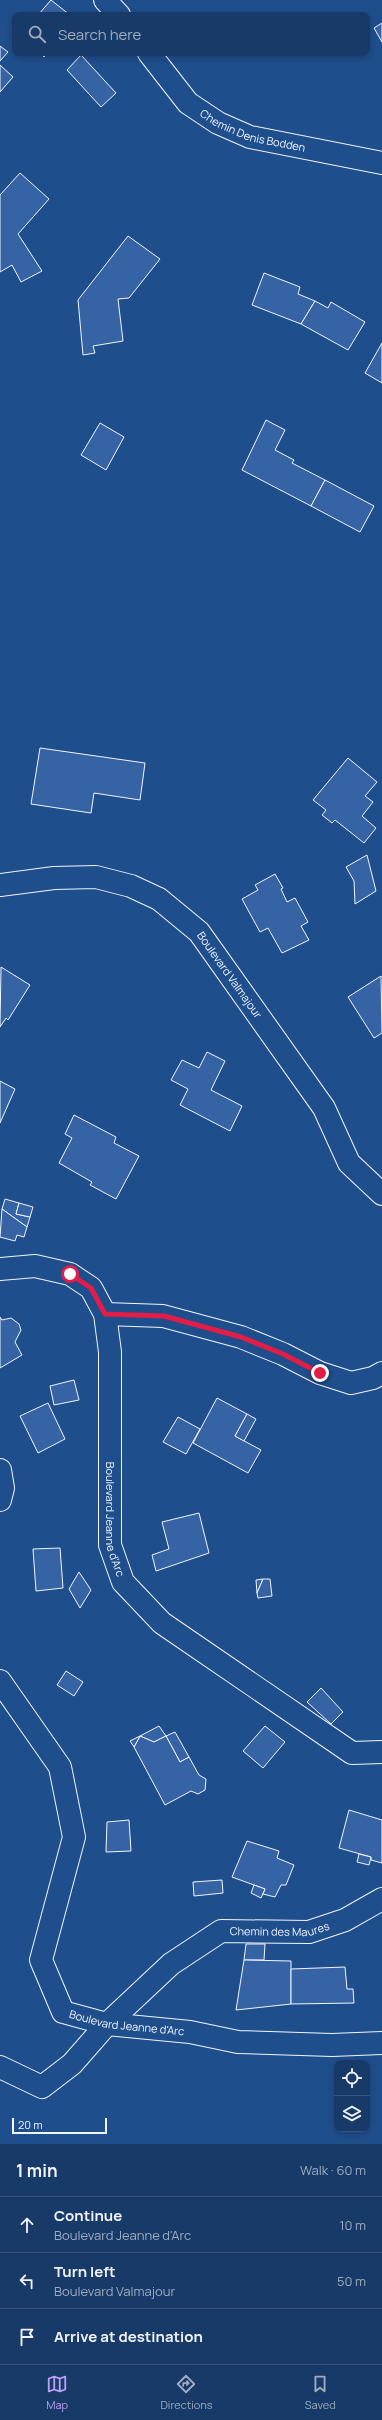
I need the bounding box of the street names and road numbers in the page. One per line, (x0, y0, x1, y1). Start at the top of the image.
street label: Chemin Denis Bodden (197, 105, 307, 155)
street label: Boulevard Valmajour (194, 928, 266, 1021)
street label: Boulevard Jeanne d'Arc (103, 1462, 128, 1578)
street label: Chemin des Maures (230, 1918, 331, 1939)
street label: Boulevard Jeanne d'Arc (68, 2006, 185, 2038)

